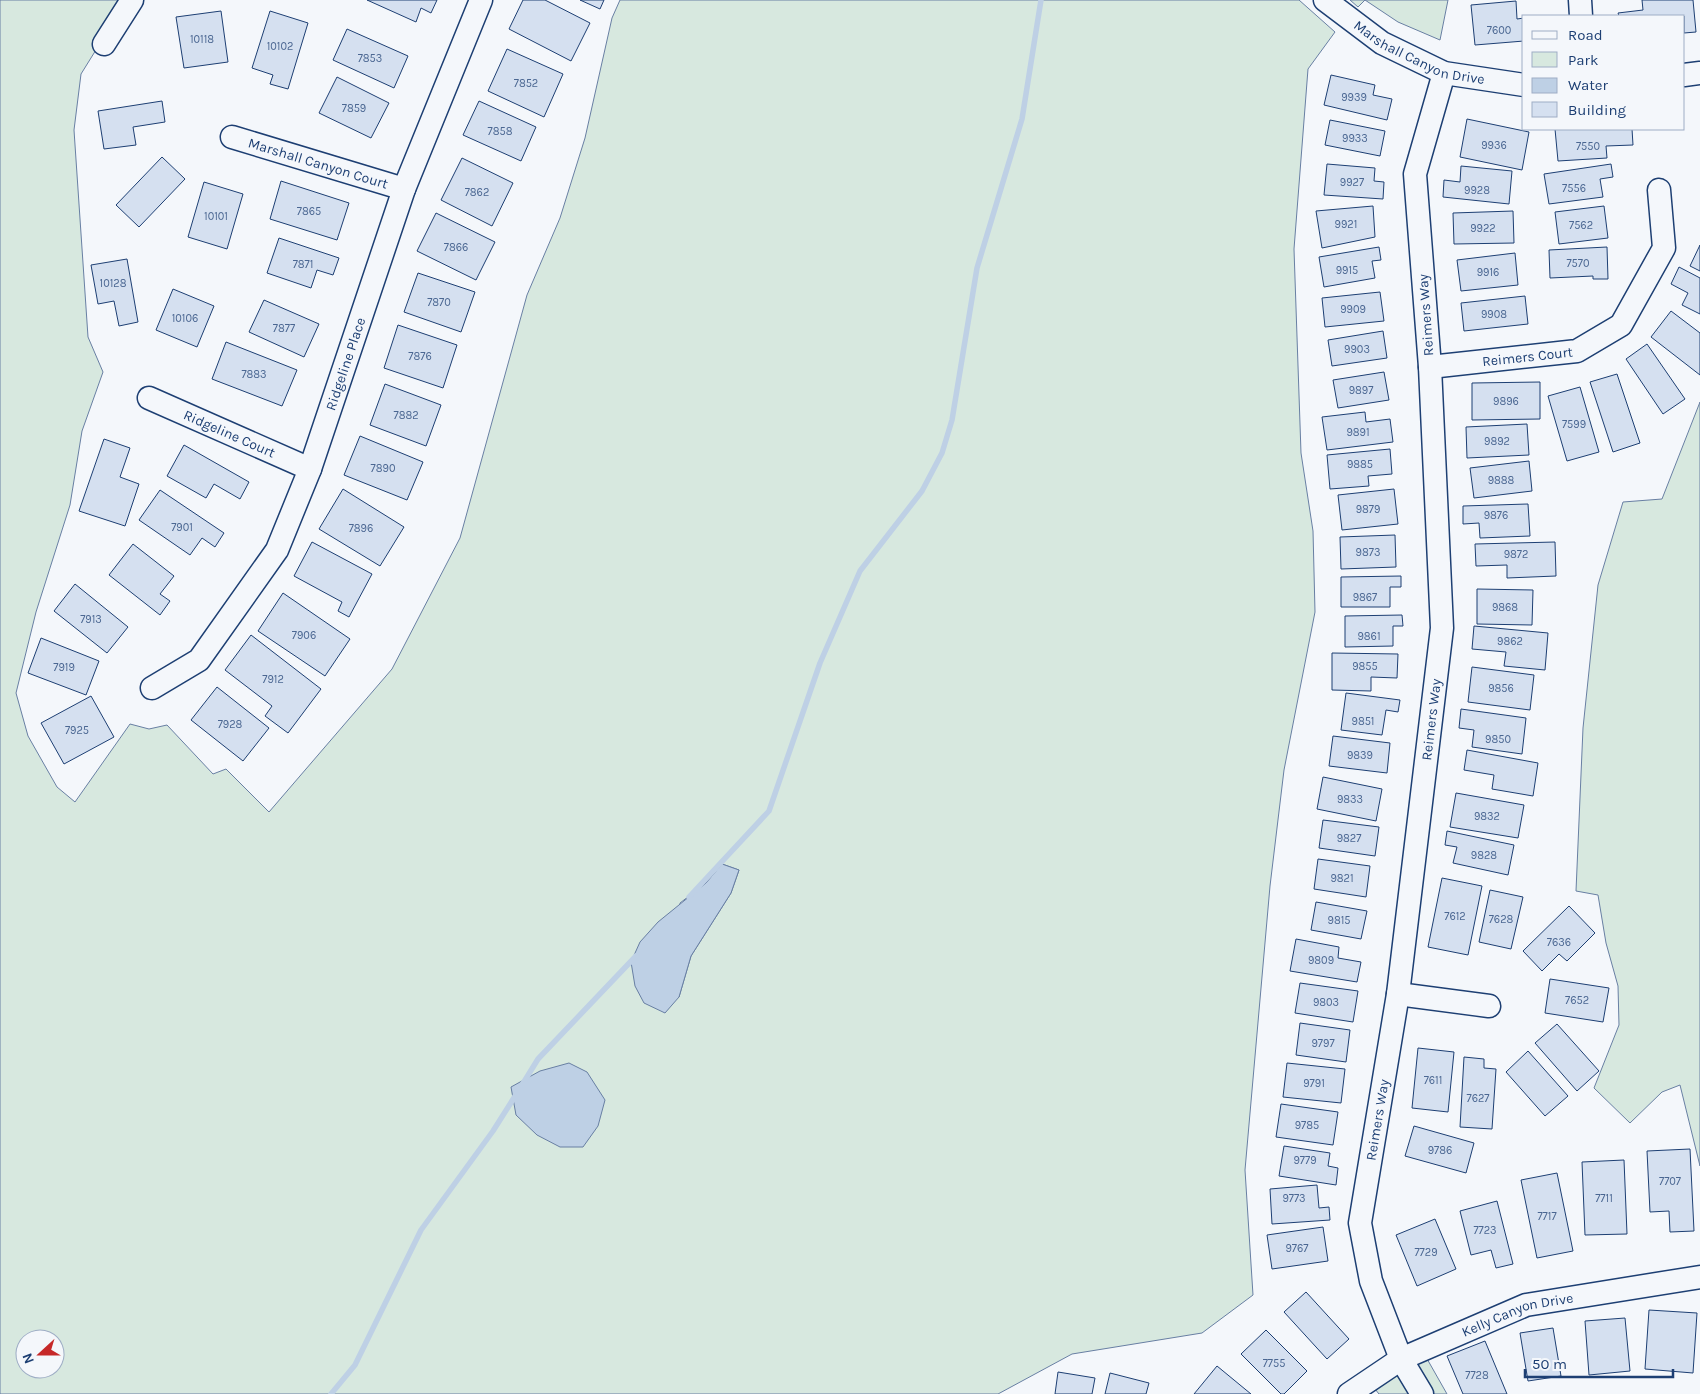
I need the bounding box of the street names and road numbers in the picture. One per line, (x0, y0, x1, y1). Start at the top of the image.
street label: Marshall Canyon Drive (1351, 16, 1486, 88)
street label: Marshall Canyon Court (246, 134, 390, 192)
street label: Reimers Way (1415, 273, 1437, 357)
street label: Ridgeline Place (322, 315, 369, 413)
street label: Reimers Court (1481, 343, 1574, 370)
street label: Ridgeline Court (181, 406, 278, 461)
street label: Reimers Way (1418, 677, 1444, 761)
street label: Reimers Way (1362, 1077, 1392, 1162)
street label: Kelly Canyon Drive (1459, 1289, 1574, 1340)

